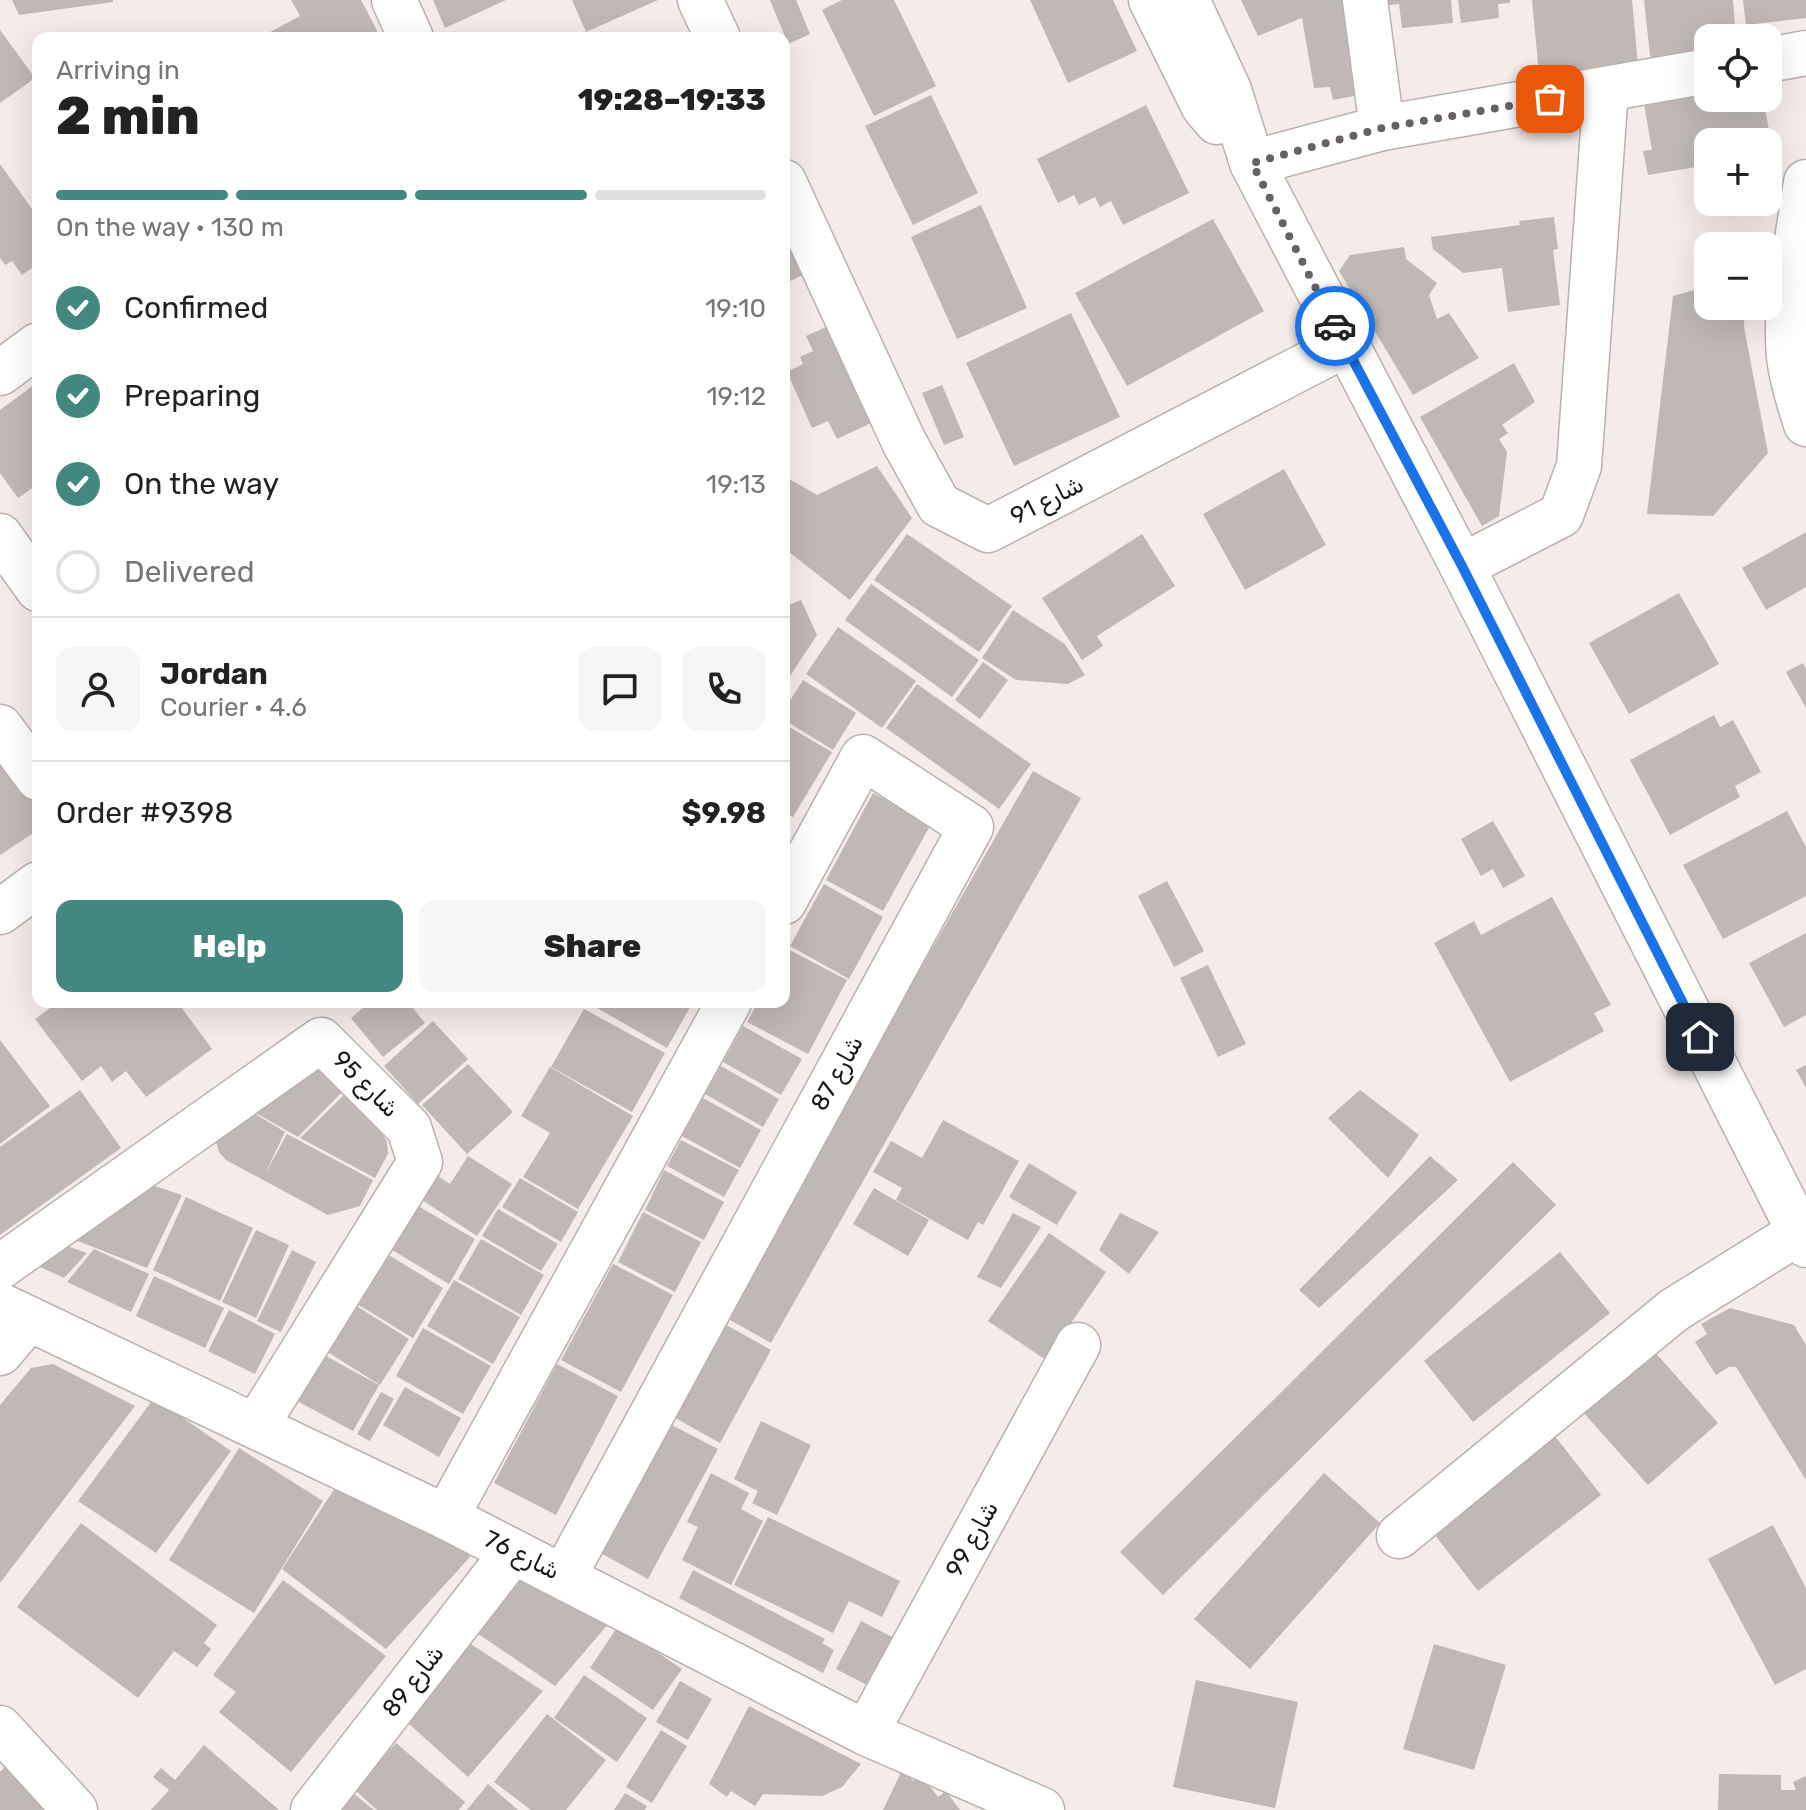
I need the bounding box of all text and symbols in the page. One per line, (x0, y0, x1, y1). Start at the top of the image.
map controls (1694, 24, 1782, 320)
button: locate (1694, 24, 1782, 112)
text: Arriving in (56, 55, 180, 86)
pin (1516, 65, 1584, 133)
icon: bag (1528, 77, 1572, 121)
text: 19:28–19:33 (578, 82, 766, 118)
text: 2 min (56, 85, 200, 147)
button: + (1694, 128, 1782, 216)
text: On the way · 130 m (56, 212, 284, 243)
button: − (1694, 232, 1782, 320)
icon: check (56, 286, 100, 330)
courier (1295, 286, 1375, 366)
text: Confirmed (124, 290, 268, 326)
text: 19:10 (705, 293, 766, 324)
icon: car (1313, 304, 1357, 348)
icon: check (56, 374, 100, 418)
text: Preparing (124, 378, 260, 414)
text: 19:12 (706, 381, 766, 412)
icon: check (56, 462, 100, 506)
text: On the way (124, 466, 279, 502)
text: 19:13 (706, 469, 766, 500)
street label: شارع 91 (1006, 470, 1089, 532)
text: Delivered (124, 554, 255, 590)
button: person (56, 647, 140, 731)
button: chat (578, 647, 662, 731)
button: phone (682, 647, 766, 731)
text: Jordan (160, 656, 268, 692)
text: Courier · 4.6 (160, 692, 307, 723)
text: Order #9398 (56, 795, 233, 831)
text: $9.98 (681, 795, 766, 831)
button: Help (56, 900, 403, 992)
button: Share (419, 900, 766, 992)
pin (1666, 1003, 1734, 1071)
icon: home (1678, 1015, 1722, 1059)
street label: شارع 87 (805, 1031, 871, 1116)
street label: شارع 95 (326, 1045, 405, 1124)
street label: شارع 99 (940, 1496, 1006, 1583)
street label: شارع 76 (479, 1525, 564, 1587)
street label: شارع 89 (376, 1640, 451, 1724)

